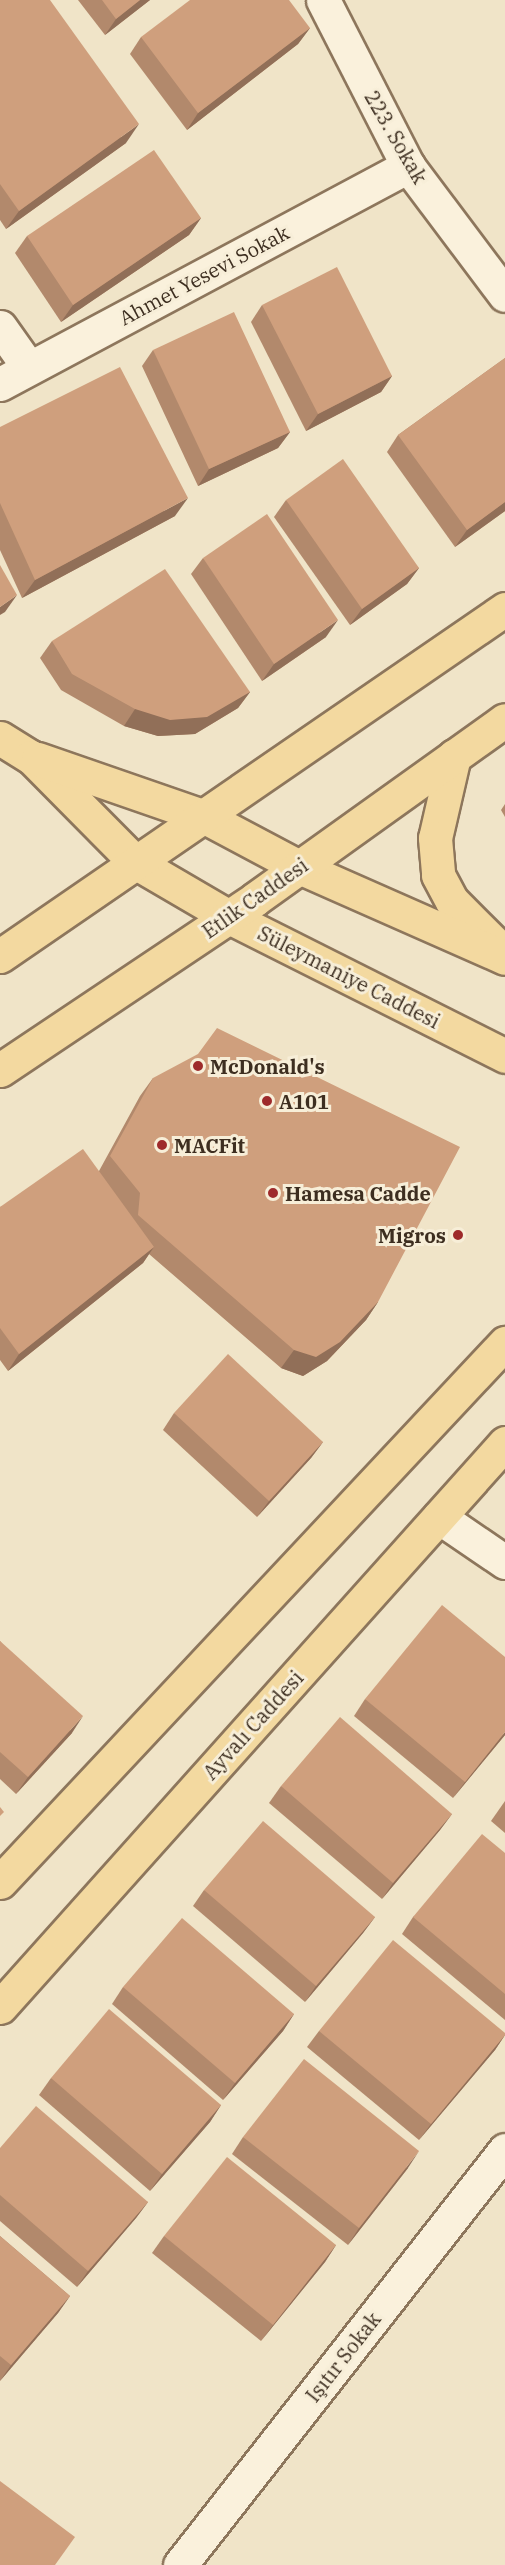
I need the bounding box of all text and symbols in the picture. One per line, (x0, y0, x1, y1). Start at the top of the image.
street label: 223. Sokak (360, 86, 432, 188)
street label: Ahmet Yesevi Sokak (115, 220, 293, 330)
street label: Etlik Caddesi (198, 853, 312, 943)
street label: Süleymaniye Caddesi (254, 921, 444, 1033)
place label: McDonald's (210, 1054, 325, 1078)
marker: McDonald's (191, 1059, 205, 1073)
place label: A101 (279, 1089, 329, 1113)
marker: A101 (260, 1094, 274, 1108)
place label: MACFit (174, 1133, 245, 1157)
marker: MACFit (155, 1138, 169, 1152)
place label: Hamesa Cadde (285, 1181, 431, 1205)
marker: Hamesa Cadde (266, 1186, 280, 1200)
place label: Migros (378, 1223, 446, 1247)
marker: Migros (451, 1228, 465, 1242)
street label: Ayvalı Caddesi (198, 1666, 308, 1784)
street label: Işıtır Sokak (301, 2307, 385, 2407)

